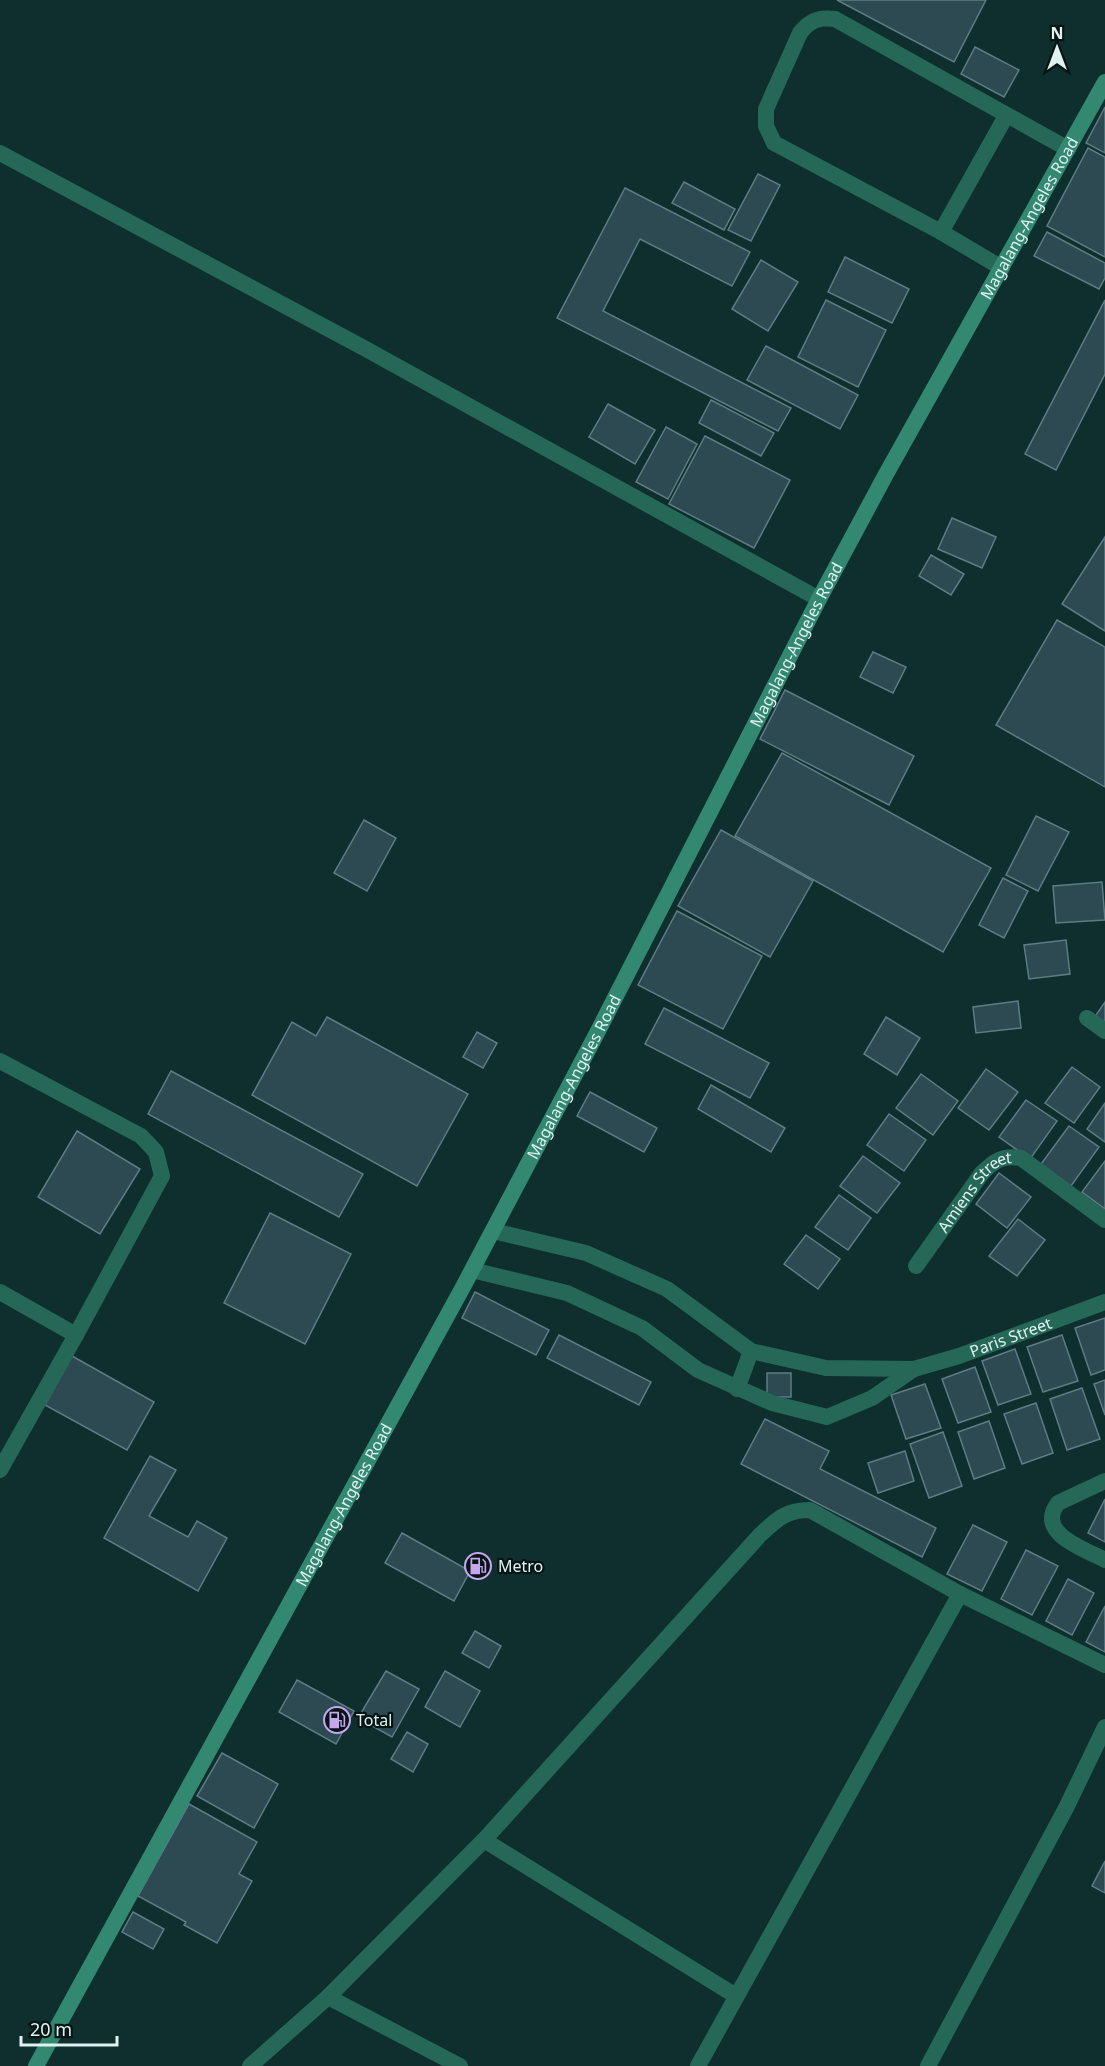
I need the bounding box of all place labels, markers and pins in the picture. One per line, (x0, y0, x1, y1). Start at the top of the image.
fuel station icon: Metro (463, 1551, 493, 1581)
place label: Metro (498, 1555, 543, 1577)
fuel station icon: Total (322, 1705, 352, 1735)
place label: Total (356, 1709, 392, 1731)

